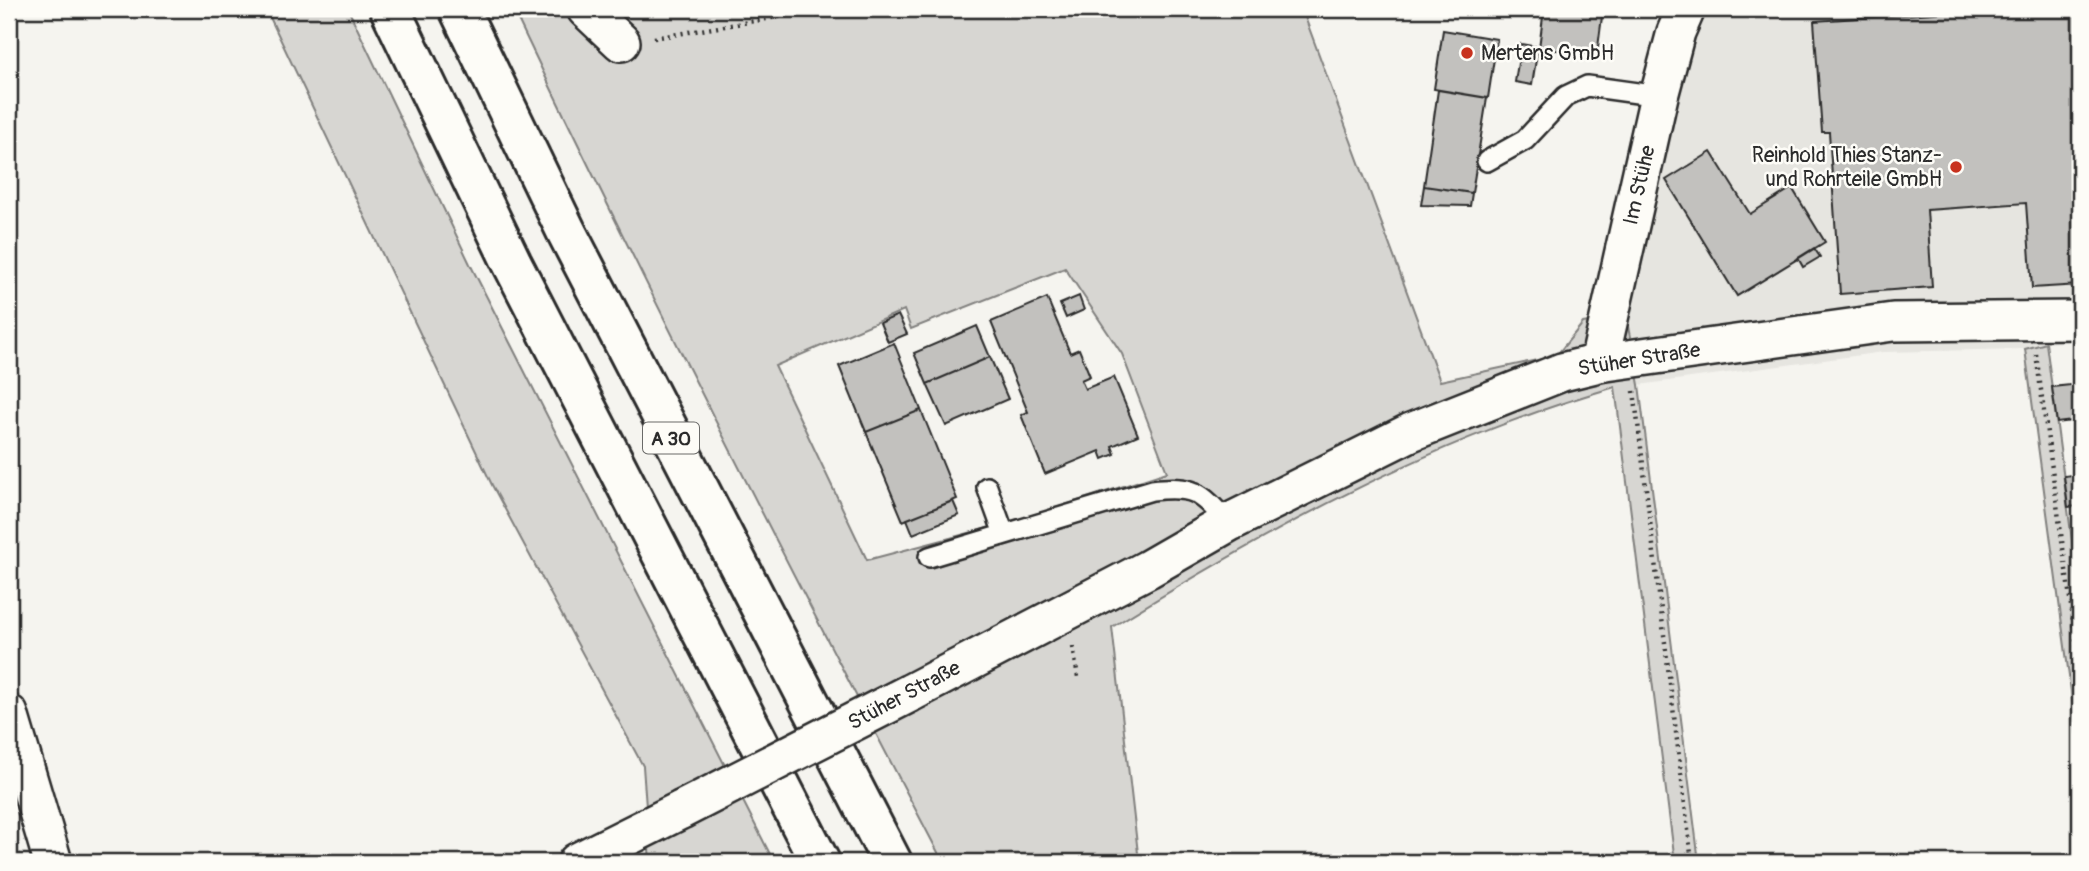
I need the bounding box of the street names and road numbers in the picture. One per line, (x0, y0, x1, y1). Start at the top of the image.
street label: Im Stühe (1617, 142, 1662, 228)
street label: Stüher Straße (1576, 336, 1703, 382)
road number: A 30 (643, 422, 699, 453)
street label: Stüher Straße (843, 654, 966, 736)

